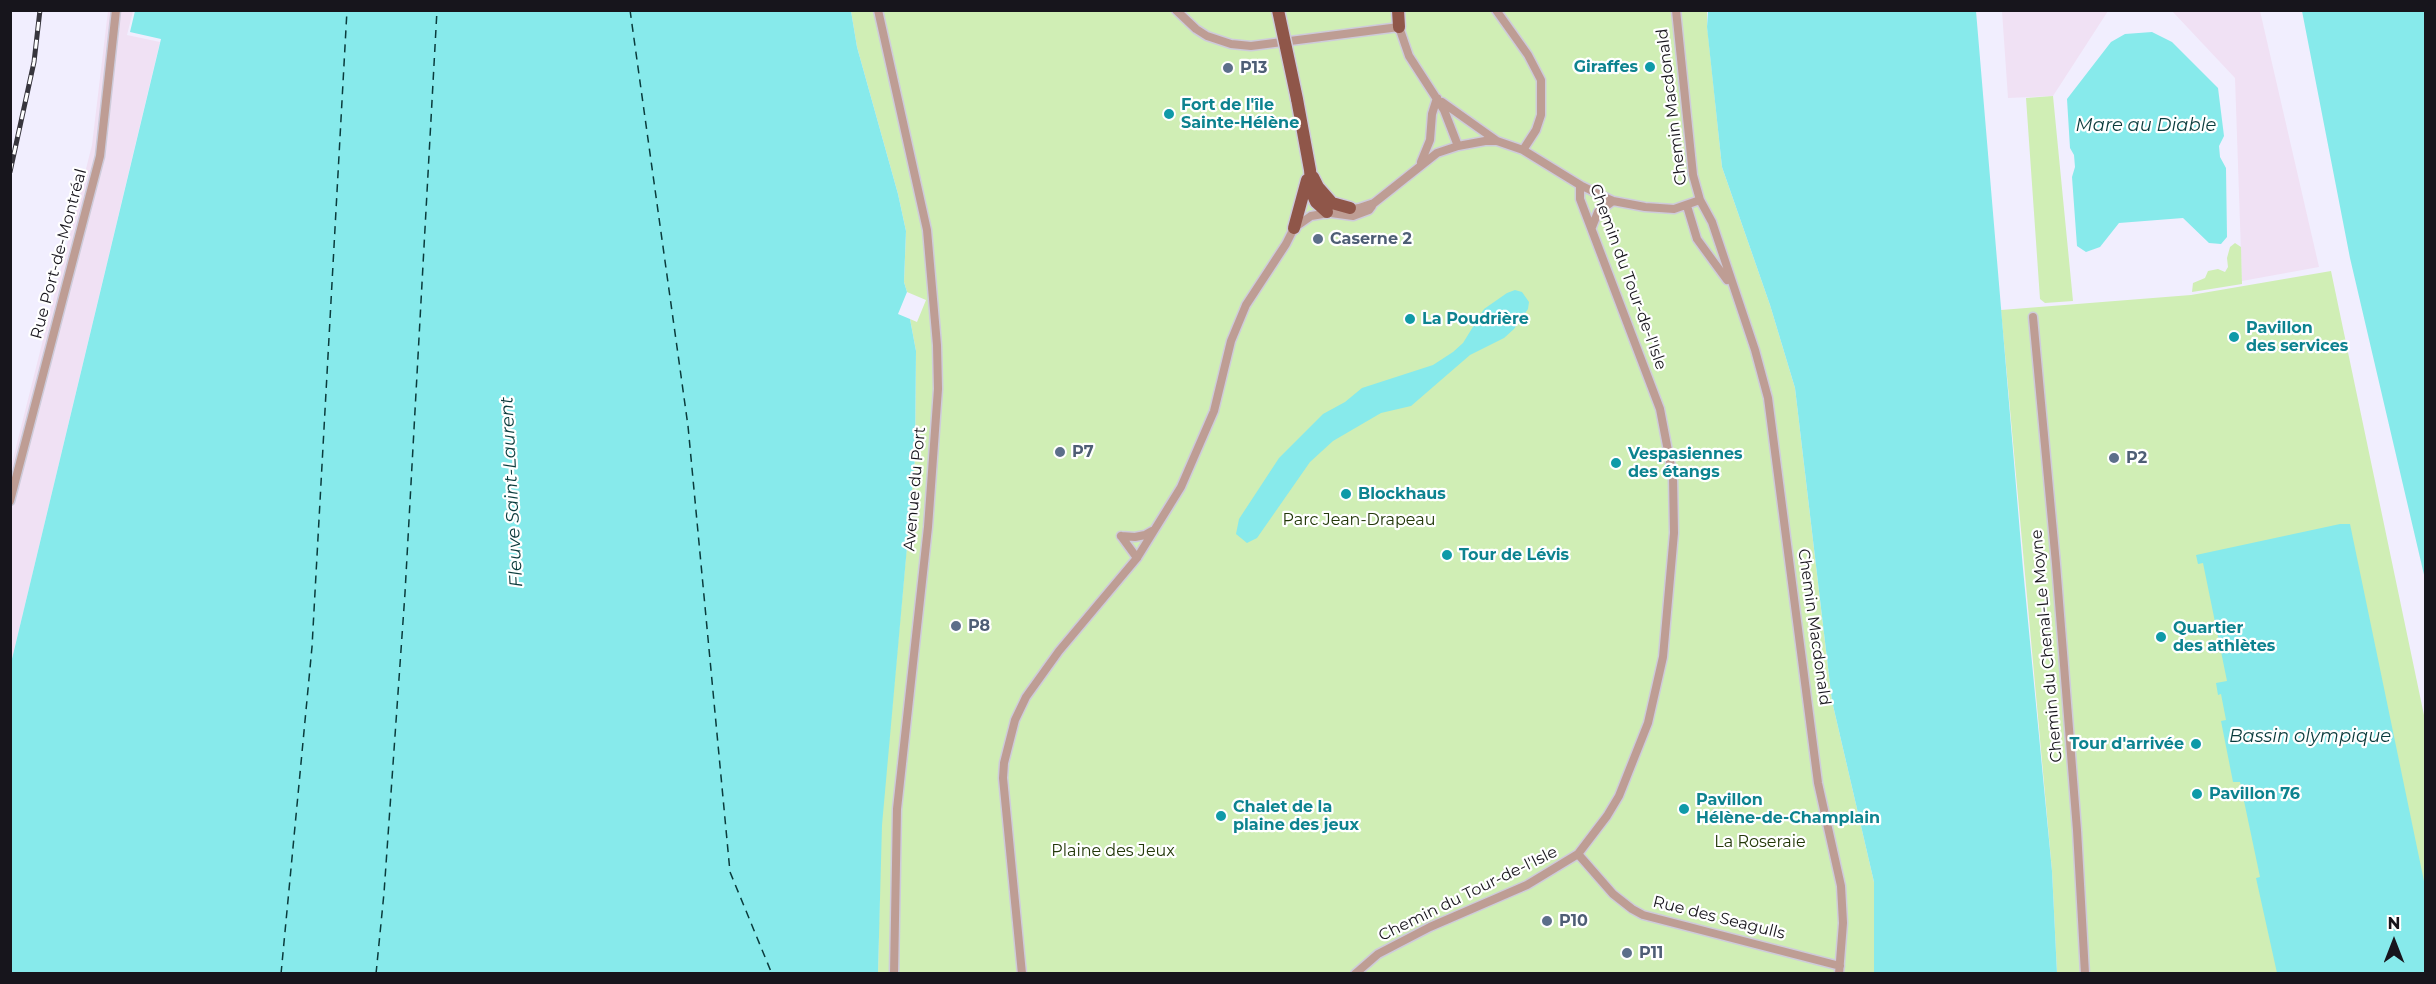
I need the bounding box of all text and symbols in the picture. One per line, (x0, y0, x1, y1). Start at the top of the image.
street label: Chemin Macdonald (1653, 27, 1691, 187)
place label: Giraffes (1574, 57, 1638, 77)
place label: P13 (1240, 58, 1267, 78)
marker: Giraffes (1643, 60, 1657, 74)
marker: P13 (1221, 61, 1235, 75)
place label: Fort de l'île Sainte-Hélène (1181, 95, 1299, 133)
marker: Fort de l'île Sainte-Hélène (1162, 107, 1176, 121)
water label: Mare au Diable (2076, 115, 2216, 137)
street label: Rue Port-de-Montréal (27, 167, 91, 341)
street label: Chemin du Tour-de-l'Isle (1585, 181, 1671, 373)
place label: Caserne 2 (1330, 229, 1412, 249)
marker: Caserne 2 (1311, 232, 1325, 246)
place label: La Poudrière (1422, 309, 1529, 329)
marker: La Poudrière (1403, 312, 1417, 326)
place label: Pavillon des services (2246, 318, 2348, 356)
marker: Pavillon des services (2227, 330, 2241, 344)
water label: Fleuve Saint-Laurent (496, 396, 528, 588)
street label: Avenue du Port (900, 426, 930, 552)
place label: P7 (1072, 442, 1094, 462)
place label: Vespasiennes des étangs (1628, 444, 1743, 482)
marker: P7 (1053, 445, 1067, 459)
place label: P2 (2126, 448, 2147, 468)
marker: P2 (2107, 451, 2121, 465)
marker: Vespasiennes des étangs (1609, 456, 1623, 470)
place label: Blockhaus (1358, 484, 1446, 504)
marker: Blockhaus (1339, 487, 1353, 501)
park label: Parc Jean-Drapeau (1283, 510, 1435, 530)
street label: Chemin du Chenal-Le Moyne (2027, 529, 2067, 763)
place label: Tour de Lévis (1459, 545, 1569, 565)
street label: Chemin Macdonald (1793, 547, 1835, 707)
marker: Tour de Lévis (1440, 548, 1454, 562)
place label: P8 (968, 616, 990, 636)
place label: Quartier des athlètes (2173, 618, 2275, 656)
marker: P8 (949, 619, 963, 633)
marker: Quartier des athlètes (2154, 630, 2168, 644)
water label: Bassin olympique (2229, 726, 2391, 748)
place label: Tour d'arrivée (2069, 734, 2184, 754)
marker: Tour d'arrivée (2189, 737, 2203, 751)
place label: Pavillon 76 (2209, 784, 2300, 804)
marker: Pavillon 76 (2190, 787, 2204, 801)
place label: Pavillon Hélène-de-Champlain (1696, 790, 1880, 828)
place label: Chalet de la plaine des jeux (1233, 797, 1359, 835)
marker: Pavillon Hélène-de-Champlain (1677, 802, 1691, 816)
marker: Chalet de la plaine des jeux (1214, 809, 1228, 823)
park label: La Roseraie (1714, 832, 1806, 852)
park label: Plaine des Jeux (1051, 841, 1175, 861)
street label: Chemin du Tour-de-l'Isle (1376, 842, 1560, 946)
street label: Rue des Seagulls (1651, 892, 1787, 944)
place label: P10 (1559, 911, 1588, 931)
north arrow (2364, 912, 2424, 972)
marker: P10 (1540, 914, 1554, 928)
text: N (2388, 914, 2400, 933)
place label: P11 (1639, 943, 1663, 963)
marker: P11 (1620, 946, 1634, 960)

